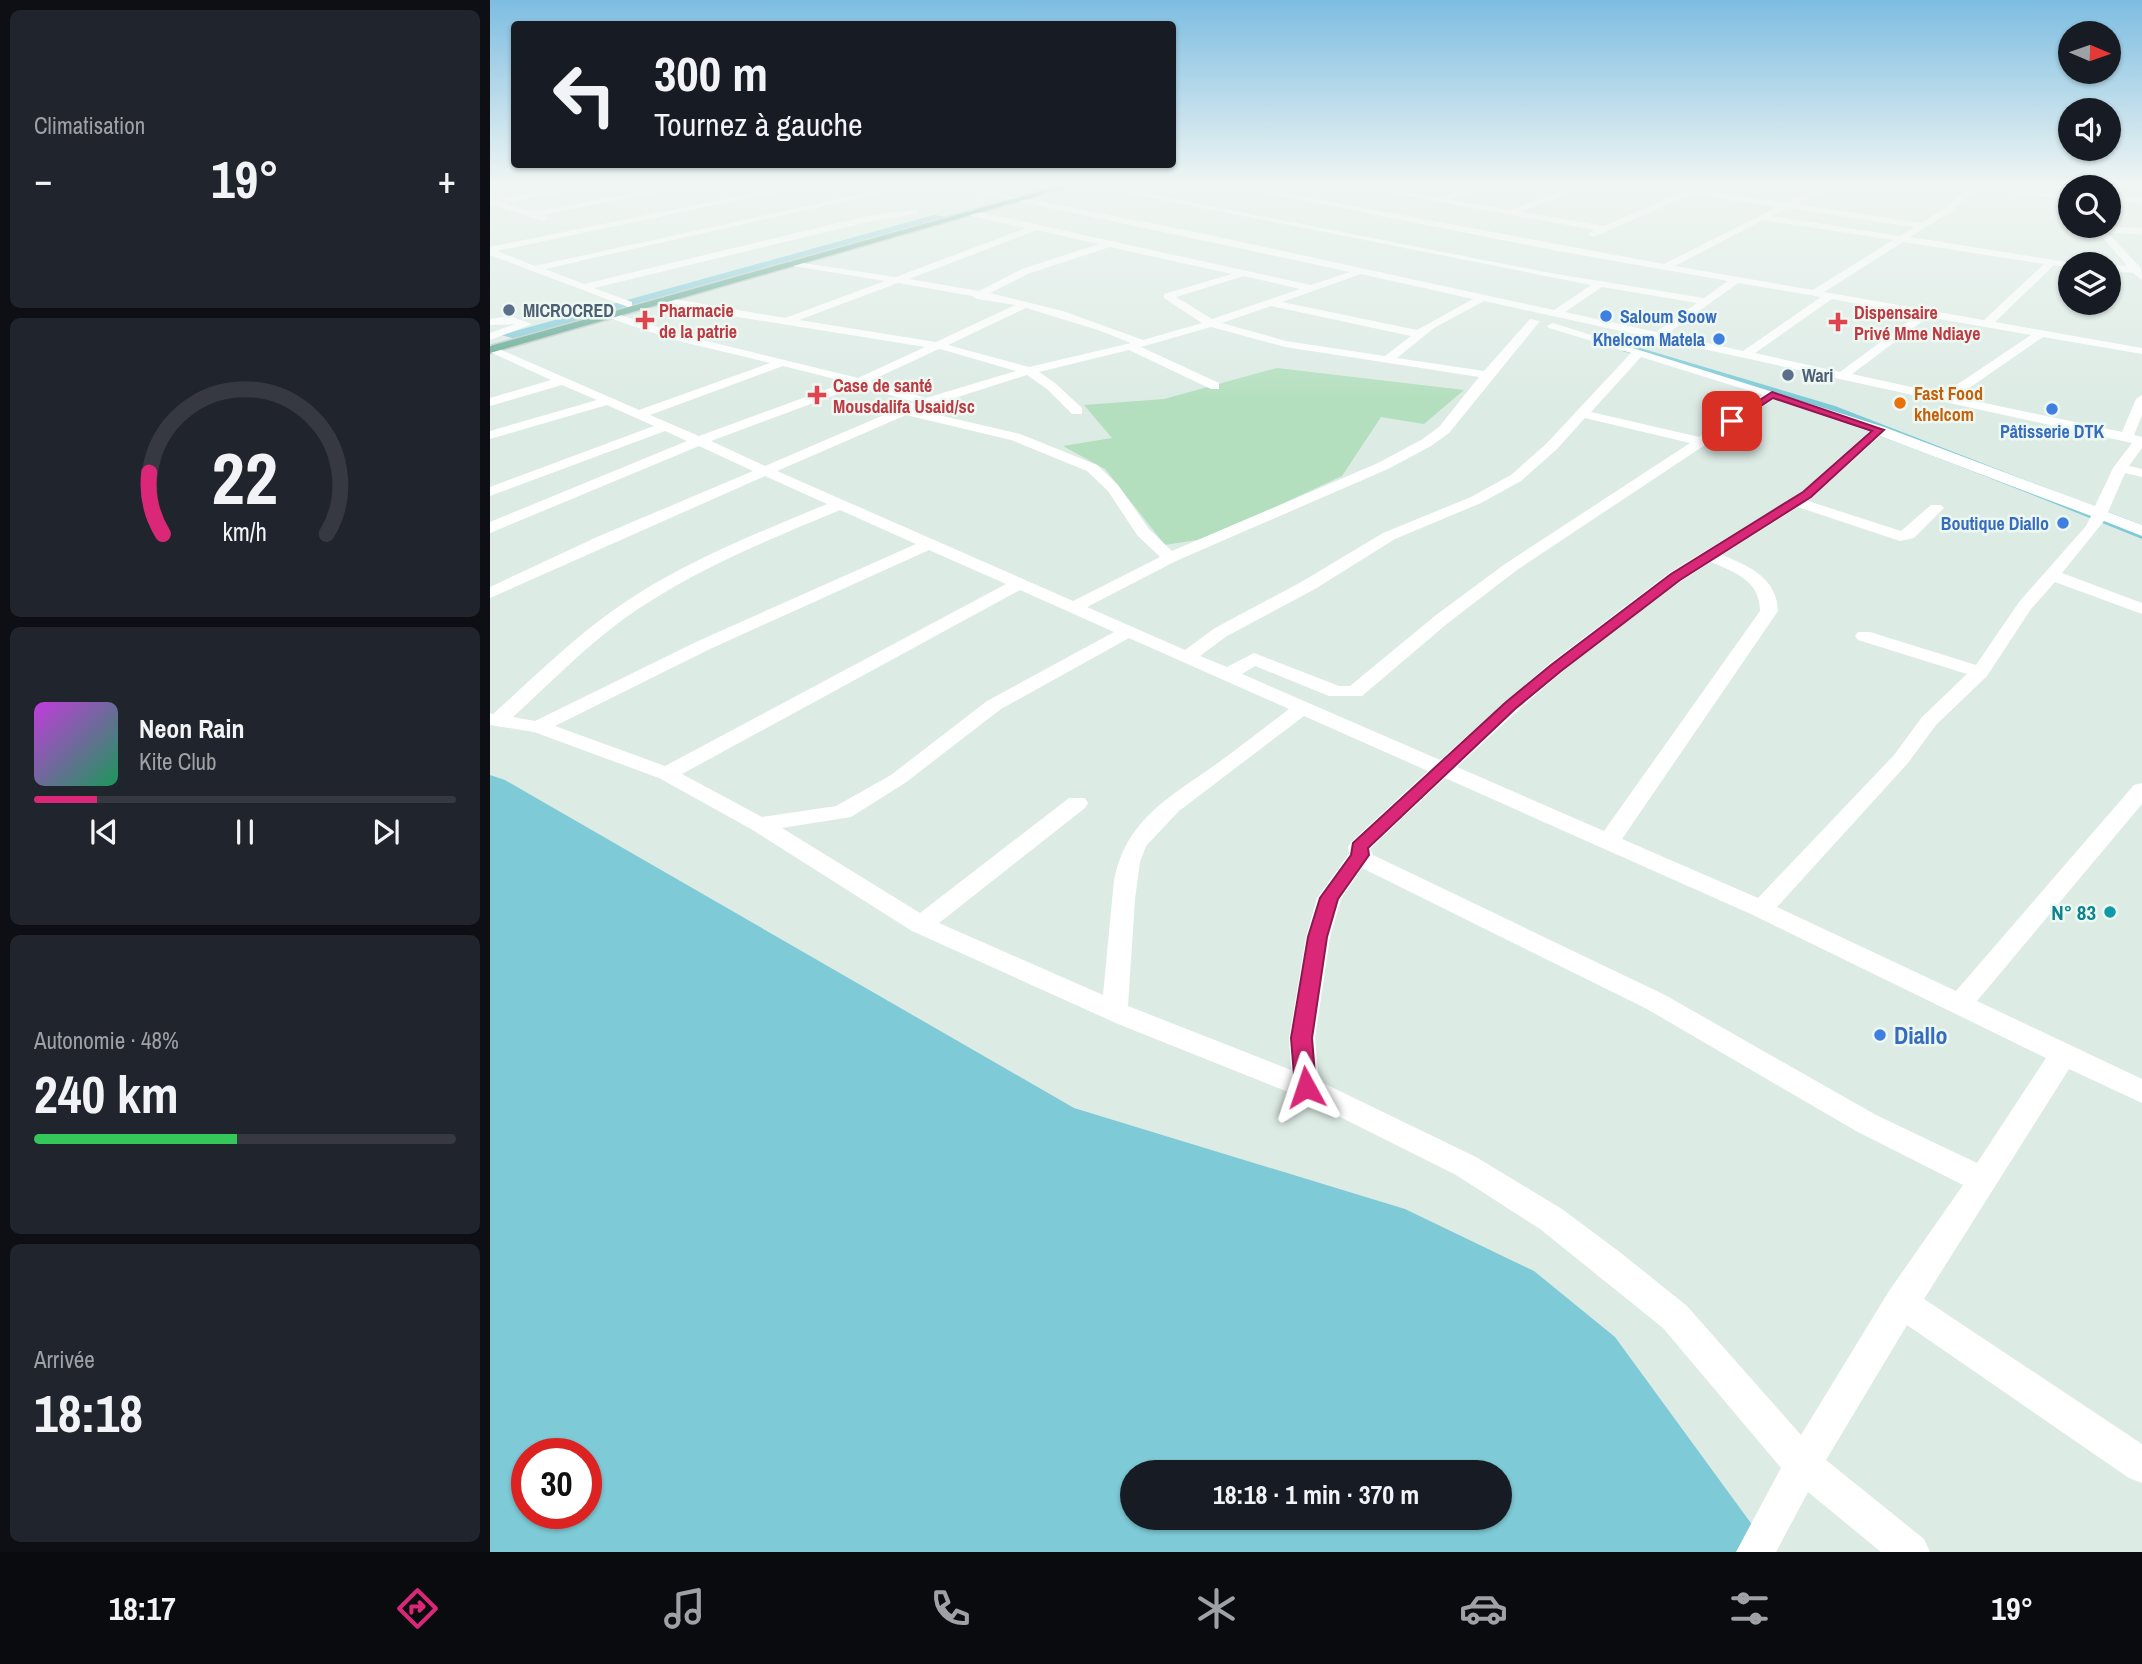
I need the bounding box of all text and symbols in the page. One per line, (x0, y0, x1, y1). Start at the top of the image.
north arrow (2058, 21, 2121, 84)
map controls (2058, 21, 2121, 315)
text: 300 m (654, 40, 768, 106)
icon: left (539, 49, 630, 140)
button: sound (2058, 98, 2121, 161)
text: Tournez à gauche (654, 103, 863, 146)
text: Climatisation (34, 110, 145, 141)
text: 19° (211, 144, 279, 214)
text: − (34, 154, 52, 205)
text: + (438, 154, 456, 205)
button: search (2058, 175, 2121, 238)
button: layers (2058, 252, 2121, 315)
place label: MICROCRED (523, 298, 614, 323)
place label: Pharmacie de la patrie (659, 298, 737, 344)
place label: Dispensaire Privé Mme Ndiaye (1854, 300, 1980, 346)
marker: MICROCRED (501, 302, 517, 318)
place label: Saloum Soow (1620, 304, 1717, 329)
marker: Saloum Soow (1598, 308, 1614, 324)
marker: Pharmacie de la patrie (637, 312, 653, 328)
marker: Dispensaire Privé Mme Ndiaye (1828, 312, 1848, 332)
place label: Khelcom Matela (1593, 327, 1706, 352)
marker: Khelcom Matela (1711, 331, 1727, 347)
place label: Wari (1802, 363, 1833, 388)
marker: Wari (1780, 367, 1796, 383)
place label: Case de santé Mousdalifa Usaid/sc (833, 373, 975, 419)
place label: Fast Food khelcom (1914, 381, 1983, 427)
marker: Case de santé Mousdalifa Usaid/sc (807, 385, 827, 405)
pin (1702, 391, 1762, 451)
marker: Fast Food khelcom (1892, 395, 1908, 411)
marker: Pâtisserie DTK (2044, 401, 2060, 417)
icon: arrive (1713, 402, 1751, 440)
place label: Pâtisserie DTK (2000, 419, 2104, 444)
text: 22 (212, 429, 278, 527)
place label: Boutique Diallo (1941, 511, 2049, 536)
text: km/h (223, 514, 267, 548)
marker: Boutique Diallo (2055, 515, 2071, 531)
text: Neon Rain (139, 711, 244, 746)
text: Kite Club (139, 746, 217, 777)
icon: previous (85, 813, 123, 851)
icon: pause (226, 813, 264, 851)
icon: next (367, 813, 405, 851)
place label: N° 83 (2051, 898, 2096, 927)
marker: N° 83 (2102, 904, 2118, 920)
place label: Diallo (1894, 1019, 1948, 1051)
text: Autonomie · 48% (34, 1025, 179, 1056)
marker: Diallo (1872, 1027, 1888, 1043)
position arrow (1269, 1050, 1343, 1124)
text: 240 km (34, 1059, 179, 1129)
text: Arrivée (34, 1344, 95, 1375)
text: 18:18 (34, 1378, 143, 1448)
speed limit sign: 30 (511, 1438, 602, 1529)
text: 18:18 · 1 min · 370 m (1213, 1477, 1419, 1512)
icon: directions (393, 1584, 442, 1633)
icon: music (660, 1584, 709, 1633)
icon: phone (926, 1584, 975, 1633)
icon: climate (1192, 1584, 1241, 1633)
icon: car (1459, 1584, 1508, 1633)
icon: filters (1725, 1584, 1774, 1633)
text: 18:17 (109, 1587, 176, 1630)
text: 19° (1991, 1587, 2033, 1630)

